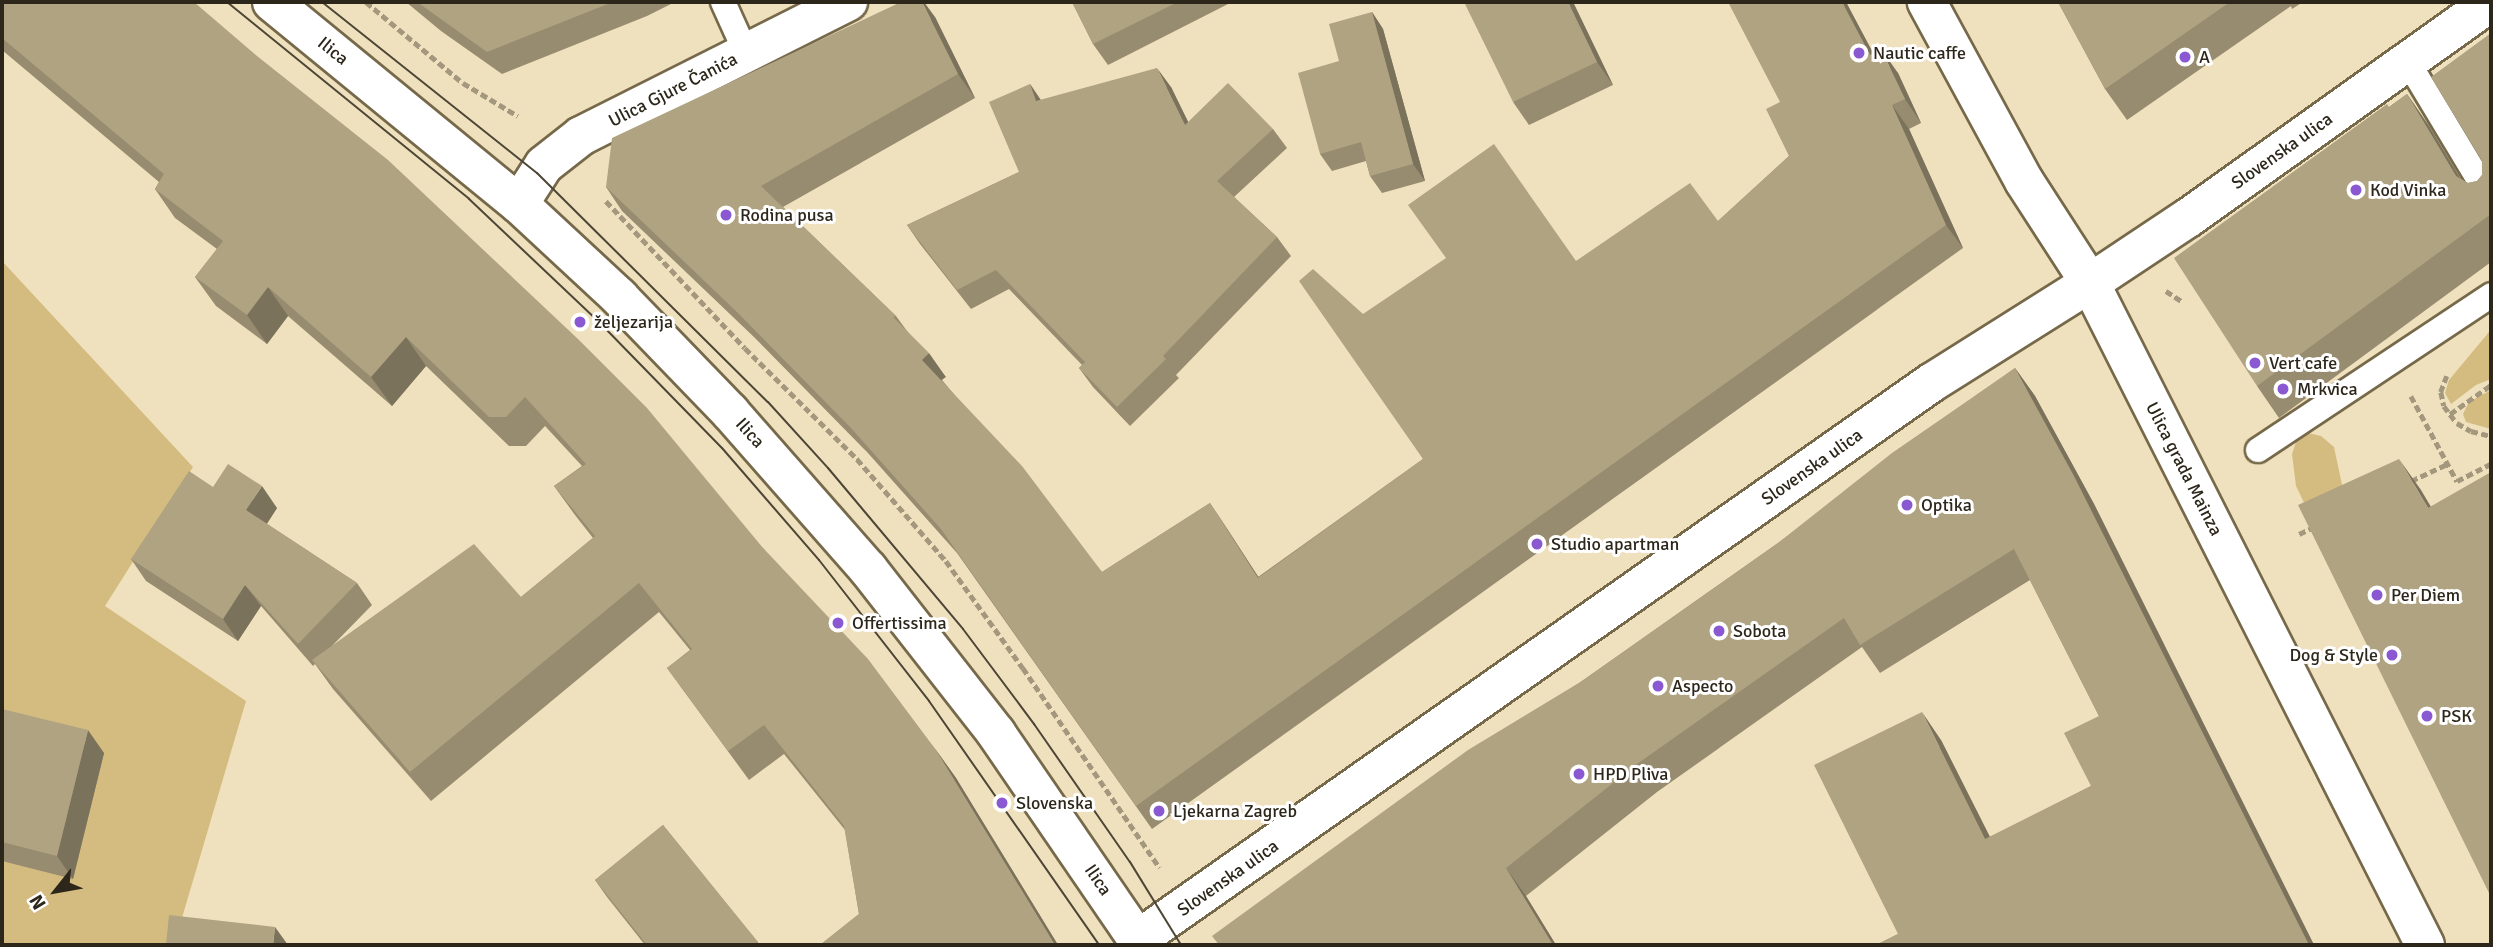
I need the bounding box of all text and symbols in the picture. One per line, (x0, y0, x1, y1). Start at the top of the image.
street label: Ilica (313, 32, 353, 70)
place label: Nautic caffe (1873, 42, 1966, 64)
marker: Nautic caffe (1851, 45, 1867, 61)
place label: A (2199, 46, 2210, 68)
street label: Ulica Gjure Čanića (605, 48, 741, 132)
marker: A (2177, 49, 2193, 65)
street label: Slovenska ulica (2227, 108, 2337, 194)
place label: Kod Vinka (2370, 179, 2446, 201)
marker: Kod Vinka (2348, 182, 2364, 198)
place label: Rodina pusa (740, 204, 834, 226)
marker: Rodina pusa (718, 207, 734, 223)
place label: željezarija (594, 311, 673, 333)
marker: željezarija (572, 314, 588, 330)
place label: Vert cafe (2269, 352, 2337, 374)
marker: Vert cafe (2247, 355, 2263, 371)
place label: Mrkvica (2297, 378, 2358, 400)
marker: Mrkvica (2275, 381, 2291, 397)
street label: Ulica grada Mainza (2141, 399, 2227, 539)
street label: Ilica (731, 414, 769, 452)
street label: Slovenska ulica (1757, 424, 1867, 510)
place label: Optika (1921, 494, 1972, 516)
marker: Optika (1899, 497, 1915, 513)
place label: Studio apartman (1551, 533, 1679, 555)
marker: Studio apartman (1529, 536, 1545, 552)
place label: Per Diem (2391, 584, 2460, 606)
marker: Per Diem (2369, 587, 2385, 603)
place label: Offertissima (852, 612, 947, 634)
marker: Offertissima (830, 615, 846, 631)
place label: Sobota (1733, 620, 1786, 642)
marker: Sobota (1711, 623, 1727, 639)
place label: Dog & Style (2289, 644, 2378, 666)
marker: Dog & Style (2384, 647, 2400, 663)
place label: Aspecto (1672, 675, 1733, 697)
marker: Aspecto (1650, 678, 1666, 694)
place label: PSK (2441, 705, 2472, 727)
marker: PSK (2419, 708, 2435, 724)
place label: HPD Pliva (1593, 763, 1668, 785)
marker: HPD Pliva (1571, 766, 1587, 782)
place label: Slovenska (1016, 792, 1093, 814)
marker: Slovenska (994, 795, 1010, 811)
place label: Ljekarna Zagreb (1173, 800, 1297, 822)
marker: Ljekarna Zagreb (1151, 803, 1167, 819)
street label: Slovenska ulica (1173, 835, 1283, 921)
north arrow (21, 856, 91, 926)
street label: Ilica (1080, 860, 1116, 900)
text: N (24, 890, 52, 914)

